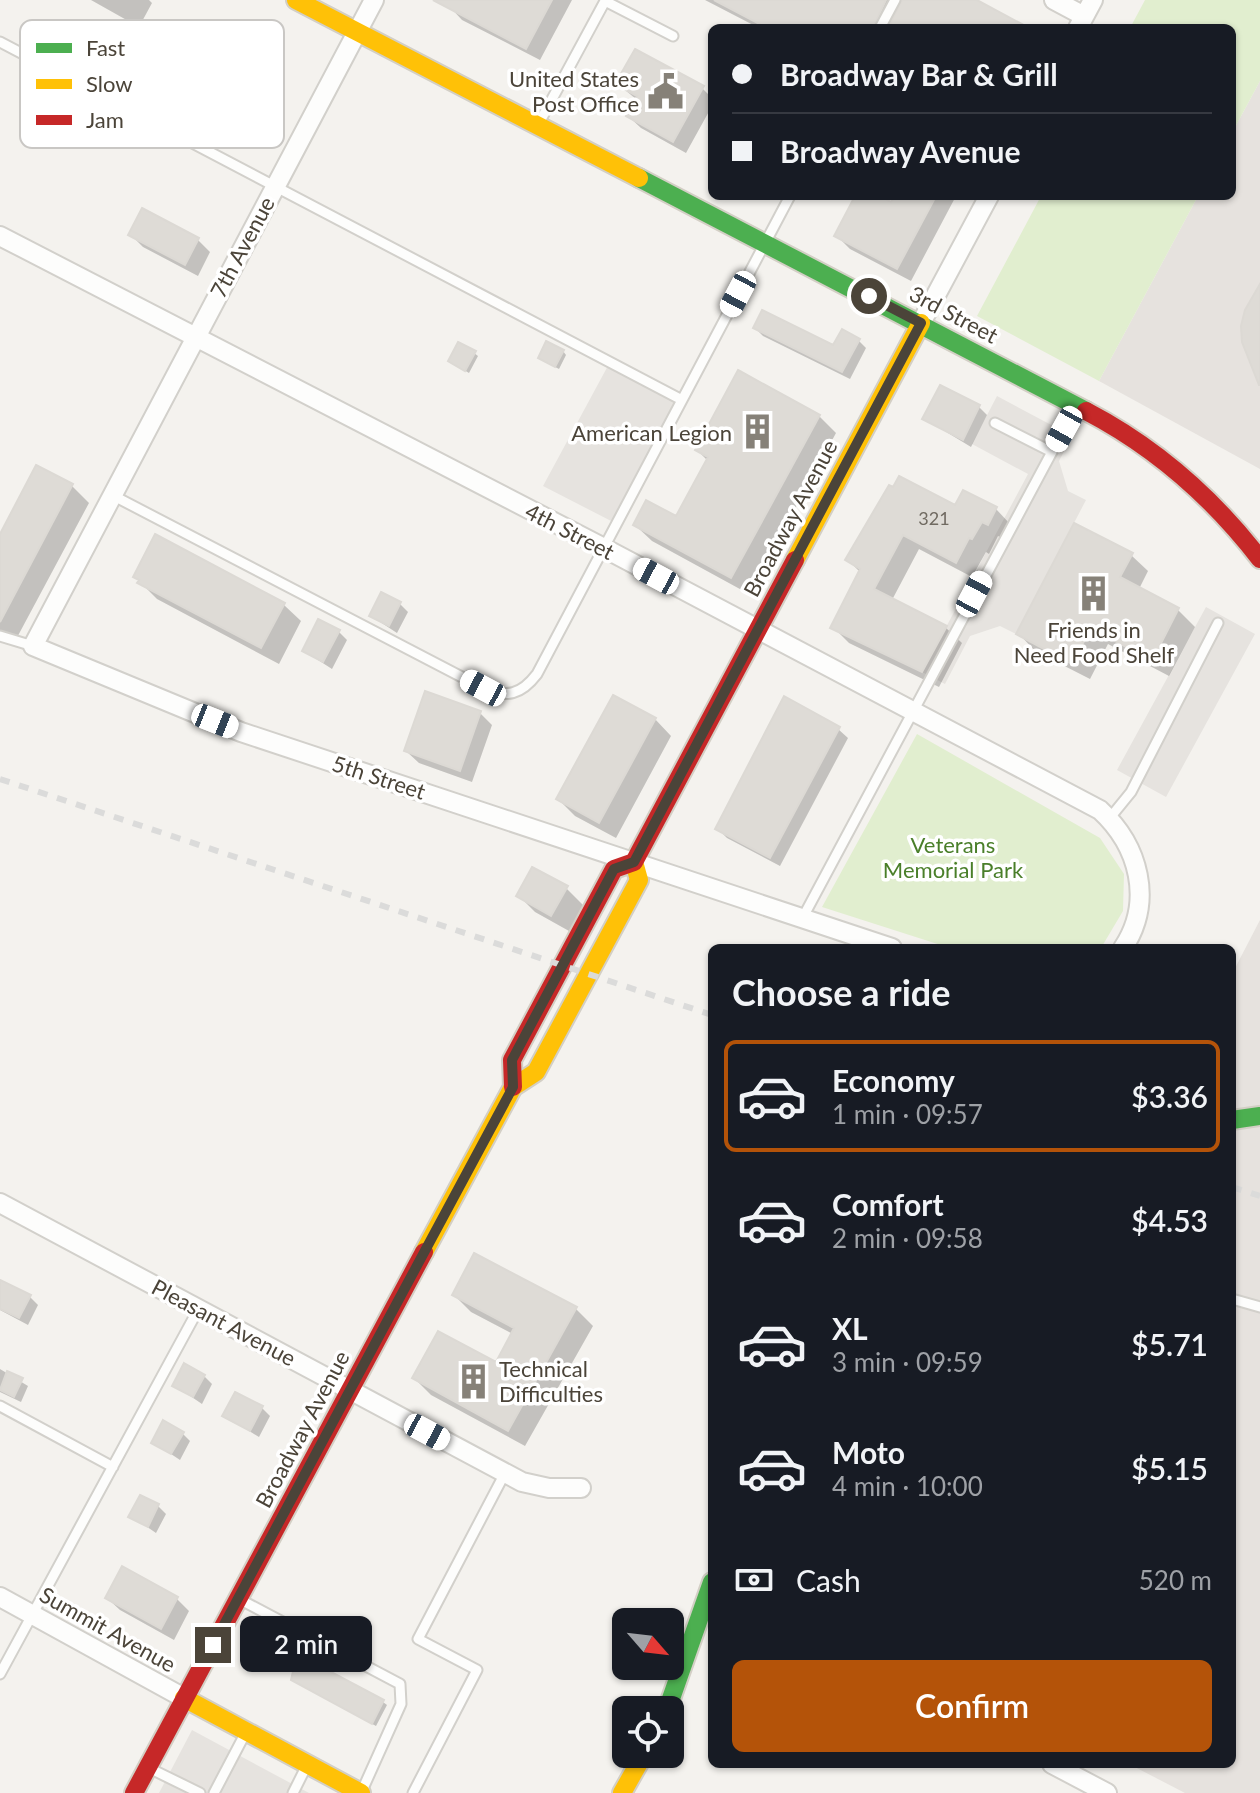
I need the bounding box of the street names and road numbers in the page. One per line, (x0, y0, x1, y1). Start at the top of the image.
street label: 7th Avenue (204, 192, 280, 302)
street label: 3rd Street (905, 279, 1003, 349)
street label: Broadway Avenue (737, 435, 843, 601)
street label: 4th Street (521, 497, 619, 565)
street label: 5th Street (329, 749, 429, 805)
street label: Pleasant Avenue (147, 1273, 301, 1371)
street label: Broadway Avenue (249, 1346, 355, 1512)
street label: Summit Avenue (35, 1581, 181, 1677)

